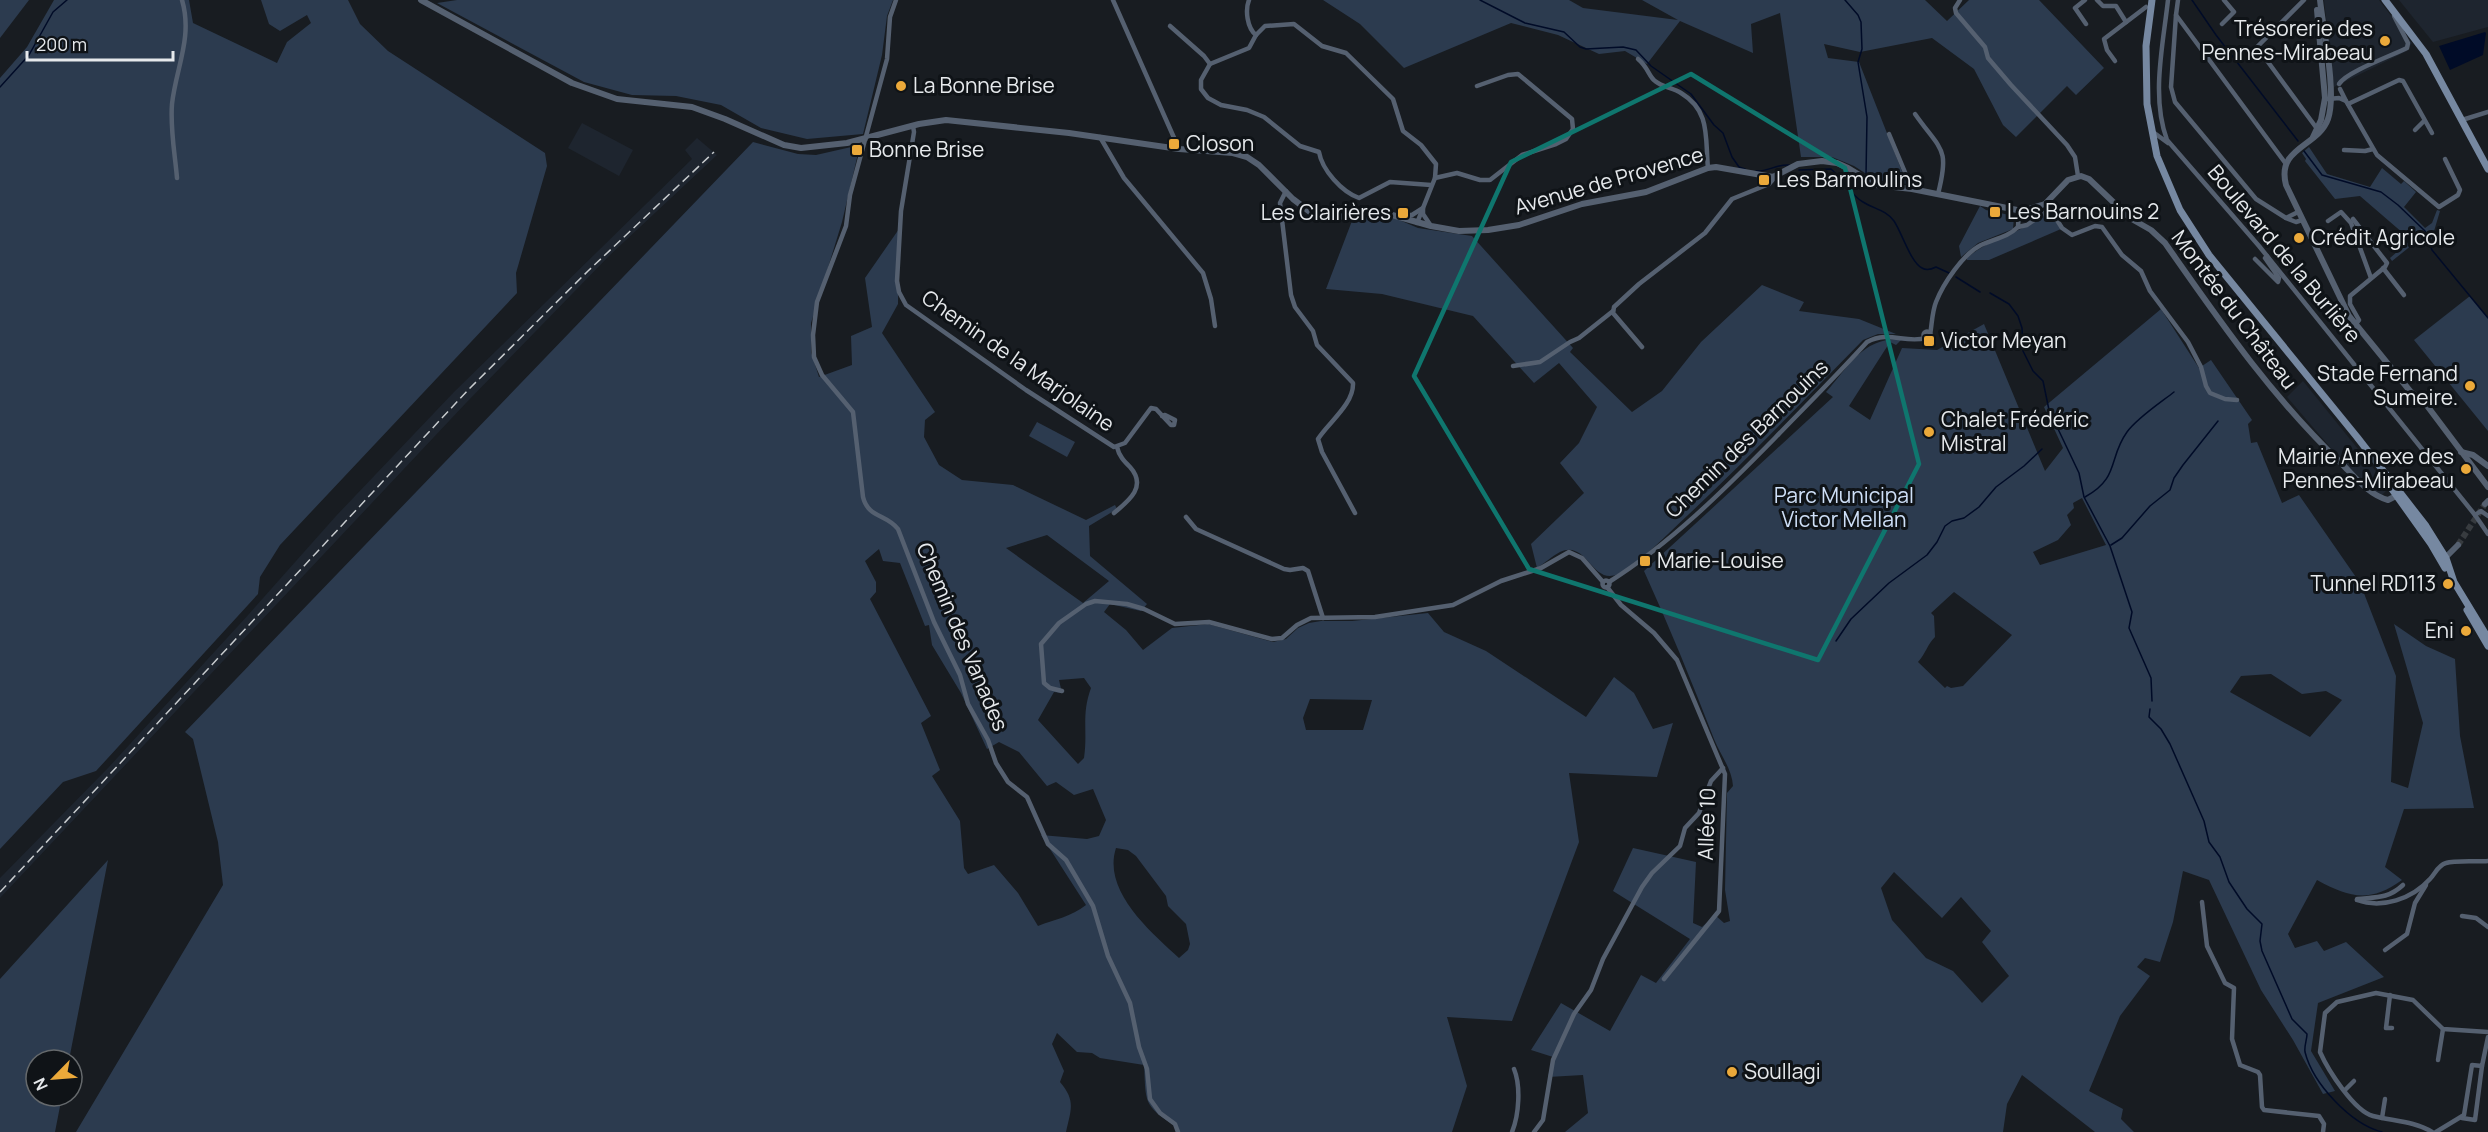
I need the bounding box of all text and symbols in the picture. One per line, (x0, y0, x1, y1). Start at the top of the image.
place label: Trésorerie des Pennes-Mirabeau (2201, 14, 2373, 66)
scale bar (27, 24, 172, 62)
text: 200 m (36, 32, 87, 56)
marker: Trésorerie des Pennes-Mirabeau (2378, 34, 2392, 48)
place label: La Bonne Brise (913, 71, 1055, 99)
marker: La Bonne Brise (894, 79, 908, 93)
place label: Closon (1186, 129, 1254, 157)
place label: Bonne Brise (869, 135, 984, 163)
marker: Closon (1167, 137, 1181, 151)
street label: Avenue de Provence (1511, 140, 1706, 220)
marker: Bonne Brise (850, 143, 864, 157)
street label: Boulevard de la Burlière (2202, 158, 2368, 348)
place label: Les Barmoulins (1776, 165, 1922, 193)
marker: Les Barmoulins (1757, 173, 1771, 187)
place label: Les Barnouins 2 (2007, 197, 2159, 225)
place label: Les Clairières (1261, 198, 1391, 226)
marker: Les Barnouins 2 (1988, 205, 2002, 219)
marker: Les Clairières (1396, 206, 1410, 220)
place label: Crédit Agricole (2311, 223, 2455, 251)
street label: Montée du Château (2166, 224, 2304, 395)
marker: Crédit Agricole (2292, 231, 2306, 245)
street label: Chemin de la Marjolaine (917, 283, 1120, 437)
place label: Victor Meyan (1941, 326, 2066, 354)
marker: Victor Meyan (1922, 334, 1936, 348)
street label: Chemin des Barnouins (1659, 353, 1834, 524)
place label: Stade Fernand Sumeire. (2317, 359, 2458, 411)
marker: Stade Fernand Sumeire. (2463, 379, 2477, 393)
place label: Chalet Frédéric Mistral (1941, 405, 2089, 457)
marker: Chalet Frédéric Mistral (1922, 425, 1936, 439)
place label: Mairie Annexe des Pennes-Mirabeau (2278, 442, 2454, 494)
marker: Mairie Annexe des Pennes-Mirabeau (2459, 462, 2473, 476)
park label: Parc Municipal Victor Mellan (1774, 481, 1914, 533)
street label: Chemin des Vanades (911, 538, 1015, 735)
place label: Marie-Louise (1657, 546, 1784, 574)
marker: Marie-Louise (1638, 554, 1652, 568)
place label: Tunnel RD113 (2310, 569, 2436, 597)
marker: Tunnel RD113 (2441, 577, 2455, 591)
place label: Eni (2425, 616, 2454, 644)
marker: Eni (2459, 624, 2473, 638)
street label: Allée 10 (1691, 787, 1721, 861)
north arrow (24, 1048, 84, 1108)
place label: Soullagi (1744, 1057, 1821, 1085)
marker: Soullagi (1725, 1065, 1739, 1079)
text: N (28, 1074, 53, 1094)

